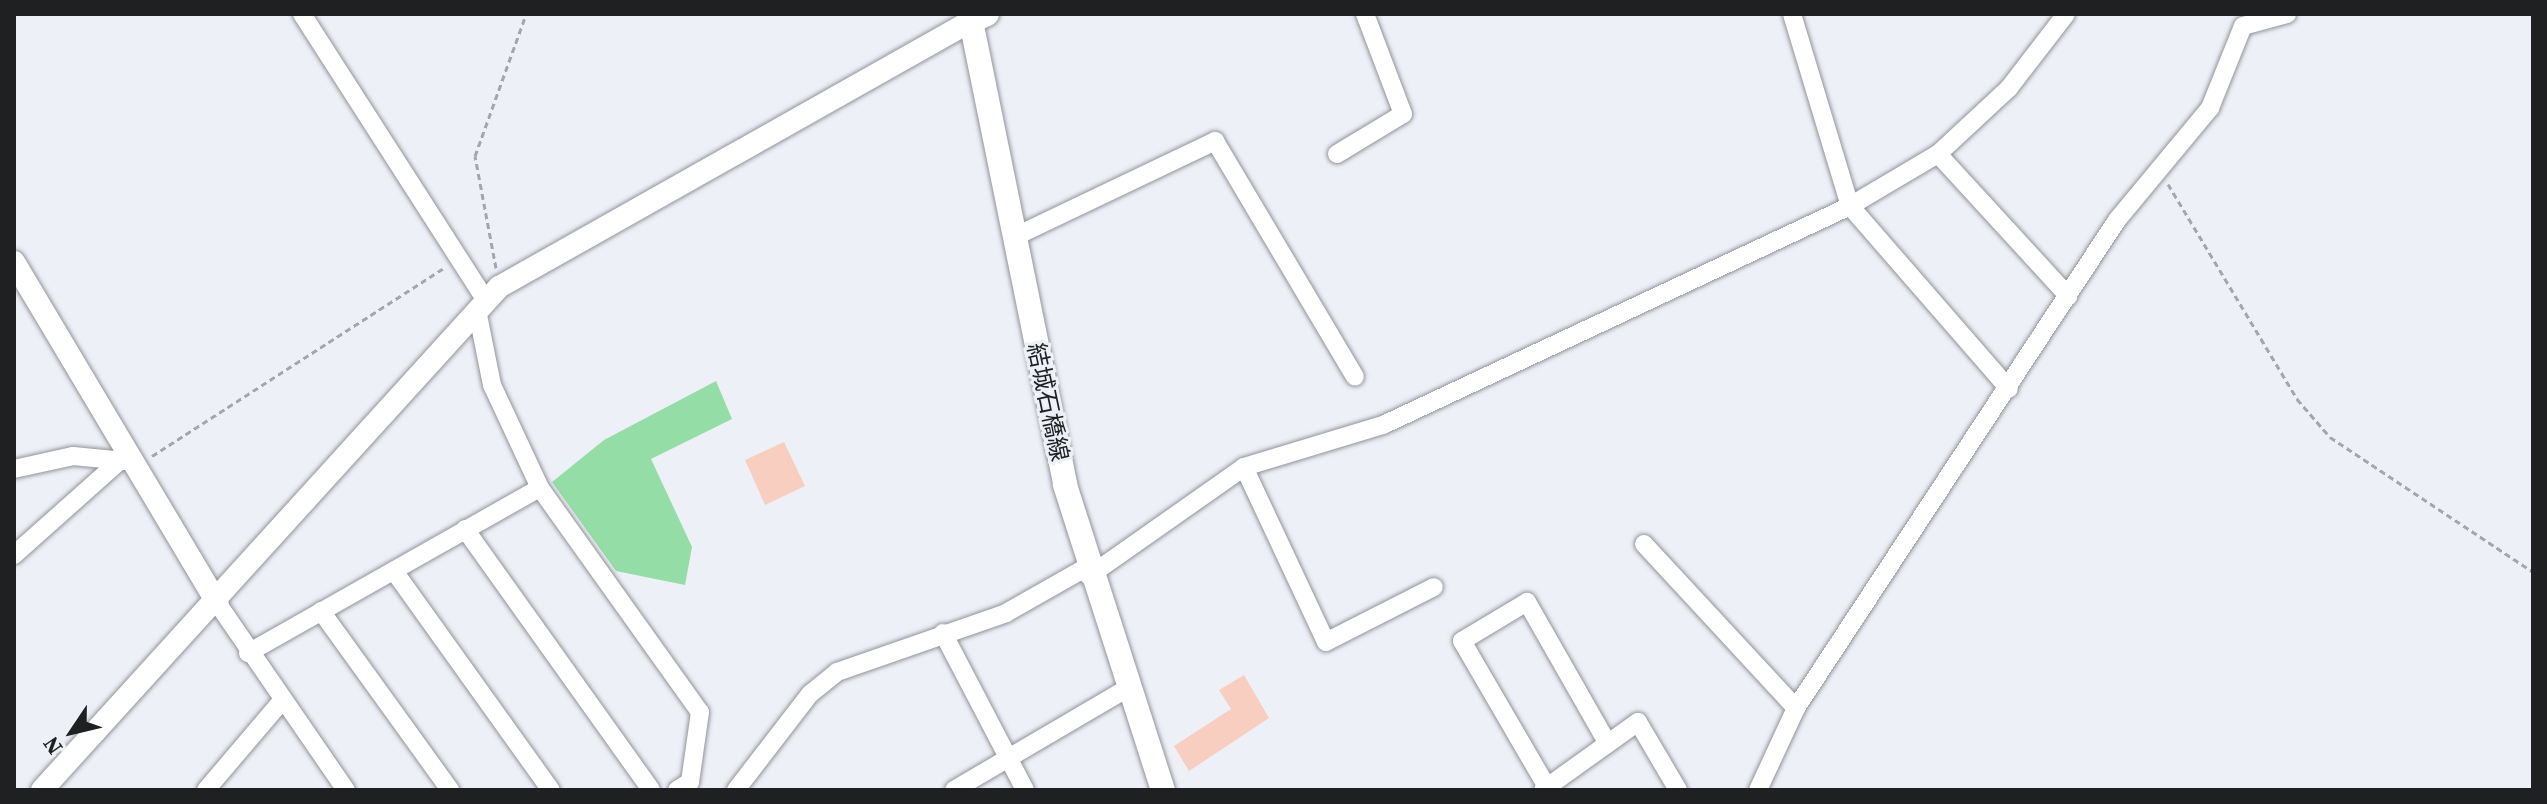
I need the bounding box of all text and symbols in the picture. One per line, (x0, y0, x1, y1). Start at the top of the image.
street label: 結城石橋線 (1021, 340, 1075, 464)
north arrow (32, 692, 112, 772)
text: N (35, 731, 69, 761)

